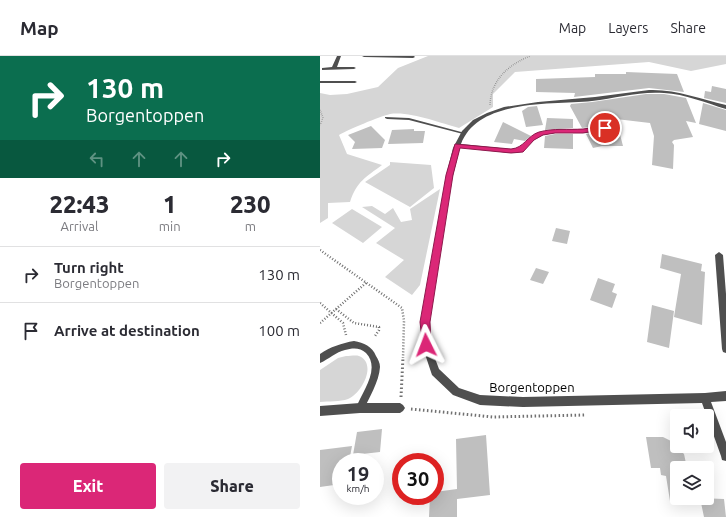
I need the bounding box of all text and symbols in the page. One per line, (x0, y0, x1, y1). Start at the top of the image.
text: Map (20, 17, 59, 39)
text: Map (559, 20, 586, 36)
text: Layers (608, 20, 648, 36)
text: Share (670, 20, 706, 36)
icon: right (20, 72, 72, 124)
text: 130 m (86, 72, 164, 103)
text: Borgentoppen (86, 105, 204, 125)
pin (588, 111, 622, 145)
icon: arrive (594, 117, 616, 139)
icon: left (86, 148, 108, 170)
icon: ahead (128, 148, 150, 170)
icon: ahead (170, 148, 192, 170)
icon: right (212, 148, 234, 170)
text: 22:43 (49, 191, 109, 218)
text: 1 (163, 191, 176, 218)
text: 230 (230, 191, 271, 218)
text: Arrival (60, 219, 98, 233)
text: min (159, 219, 181, 233)
text: m (245, 219, 256, 233)
text: Turn right (54, 259, 124, 276)
icon: right (20, 264, 42, 286)
text: 130 m (258, 266, 300, 283)
text: Borgentoppen (54, 276, 139, 290)
icon: arrive (20, 320, 42, 342)
text: Arrive at destination (54, 322, 200, 339)
text: 100 m (258, 322, 300, 339)
position arrow (405, 324, 447, 366)
street label: Borgentoppen (489, 380, 575, 394)
map controls (670, 409, 714, 505)
button: sound (670, 409, 714, 453)
speed limit sign: 30 (392, 453, 444, 505)
button: layers (670, 461, 714, 505)
text: 19 (347, 462, 369, 485)
button: Exit (20, 463, 156, 509)
button: Share (164, 463, 300, 509)
text: km/h (346, 483, 370, 494)

